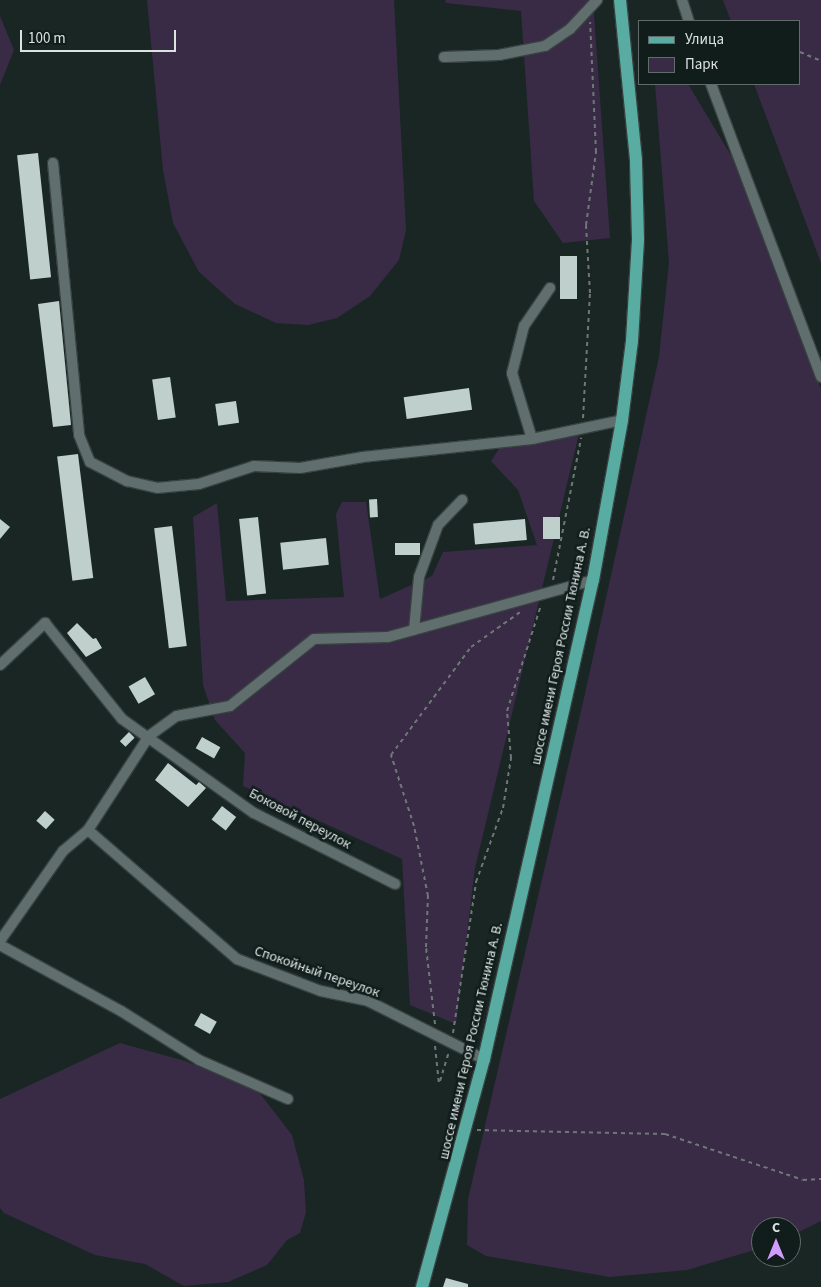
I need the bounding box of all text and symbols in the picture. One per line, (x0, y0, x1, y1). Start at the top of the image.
scale bar (22, 20, 179, 52)
legend (638, 20, 801, 85)
text: 100 m (28, 28, 66, 49)
text: Улица (685, 29, 724, 50)
text: Парк (685, 54, 718, 75)
street label: шоссе имени Героя России Тюнина А. В. (528, 526, 594, 766)
street label: Боковой переулок (246, 785, 354, 853)
street label: шоссе имени Героя России Тюнина А. В. (436, 921, 506, 1161)
street label: Спокойный переулок (252, 943, 382, 1001)
north arrow (751, 1217, 801, 1267)
text: С (772, 1218, 780, 1238)

